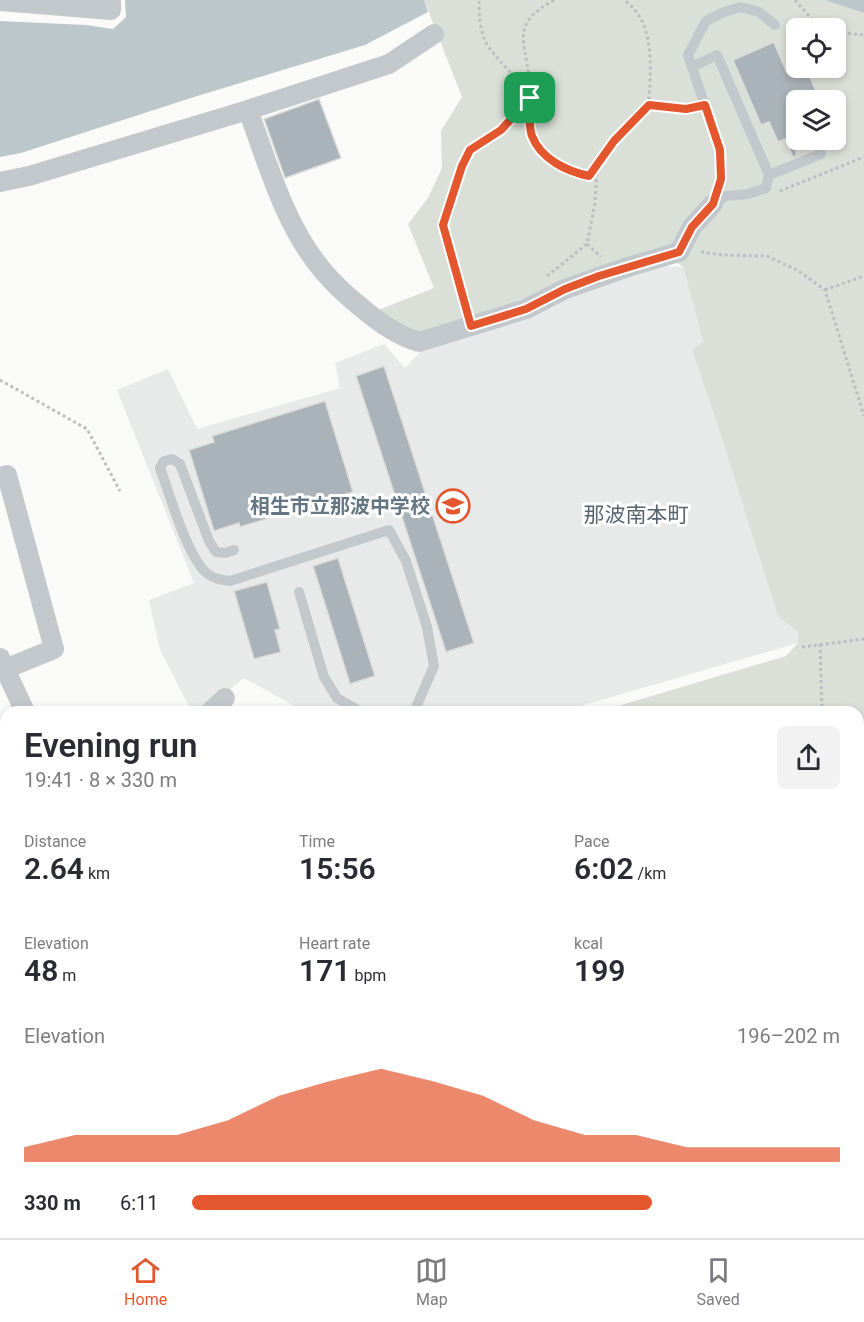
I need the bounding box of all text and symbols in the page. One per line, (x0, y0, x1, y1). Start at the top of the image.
map controls (786, 18, 846, 150)
button: locate (786, 18, 846, 78)
pin (504, 72, 555, 123)
icon: arrive (513, 81, 546, 114)
button: layers (786, 90, 846, 150)
school or university icon: 相生市立那波中学校 (435, 488, 471, 524)
place label: 相生市立那波中学校 (250, 494, 430, 518)
district label: 那波南本町 (584, 503, 689, 527)
text: Evening run (24, 726, 197, 765)
button: share (777, 726, 840, 789)
text: 19:41 · 8 × 330 m (24, 768, 177, 792)
text: Distance (24, 832, 86, 851)
text: Time (299, 832, 335, 851)
text: Pace (574, 832, 610, 851)
text: 2.64 (24, 851, 84, 886)
text: 15:56 (299, 851, 376, 886)
text: 6:02 (574, 851, 634, 886)
text: km (84, 864, 110, 883)
text: /km (634, 864, 666, 883)
text: Elevation (24, 934, 89, 953)
text: Heart rate (299, 934, 370, 953)
text: kcal (574, 934, 603, 953)
text: 48 (24, 953, 58, 988)
text: 171 (299, 953, 350, 988)
text: 199 (574, 953, 625, 988)
text: m (58, 966, 76, 985)
text: bpm (350, 966, 386, 985)
text: Elevation (24, 1024, 105, 1048)
text: 196–202 m (737, 1024, 840, 1048)
text: 330 m (24, 1191, 81, 1215)
text: 6:11 (120, 1191, 159, 1215)
tab: Home (124, 1254, 167, 1309)
tab: Map (415, 1254, 448, 1309)
tab: Saved (697, 1254, 740, 1309)

